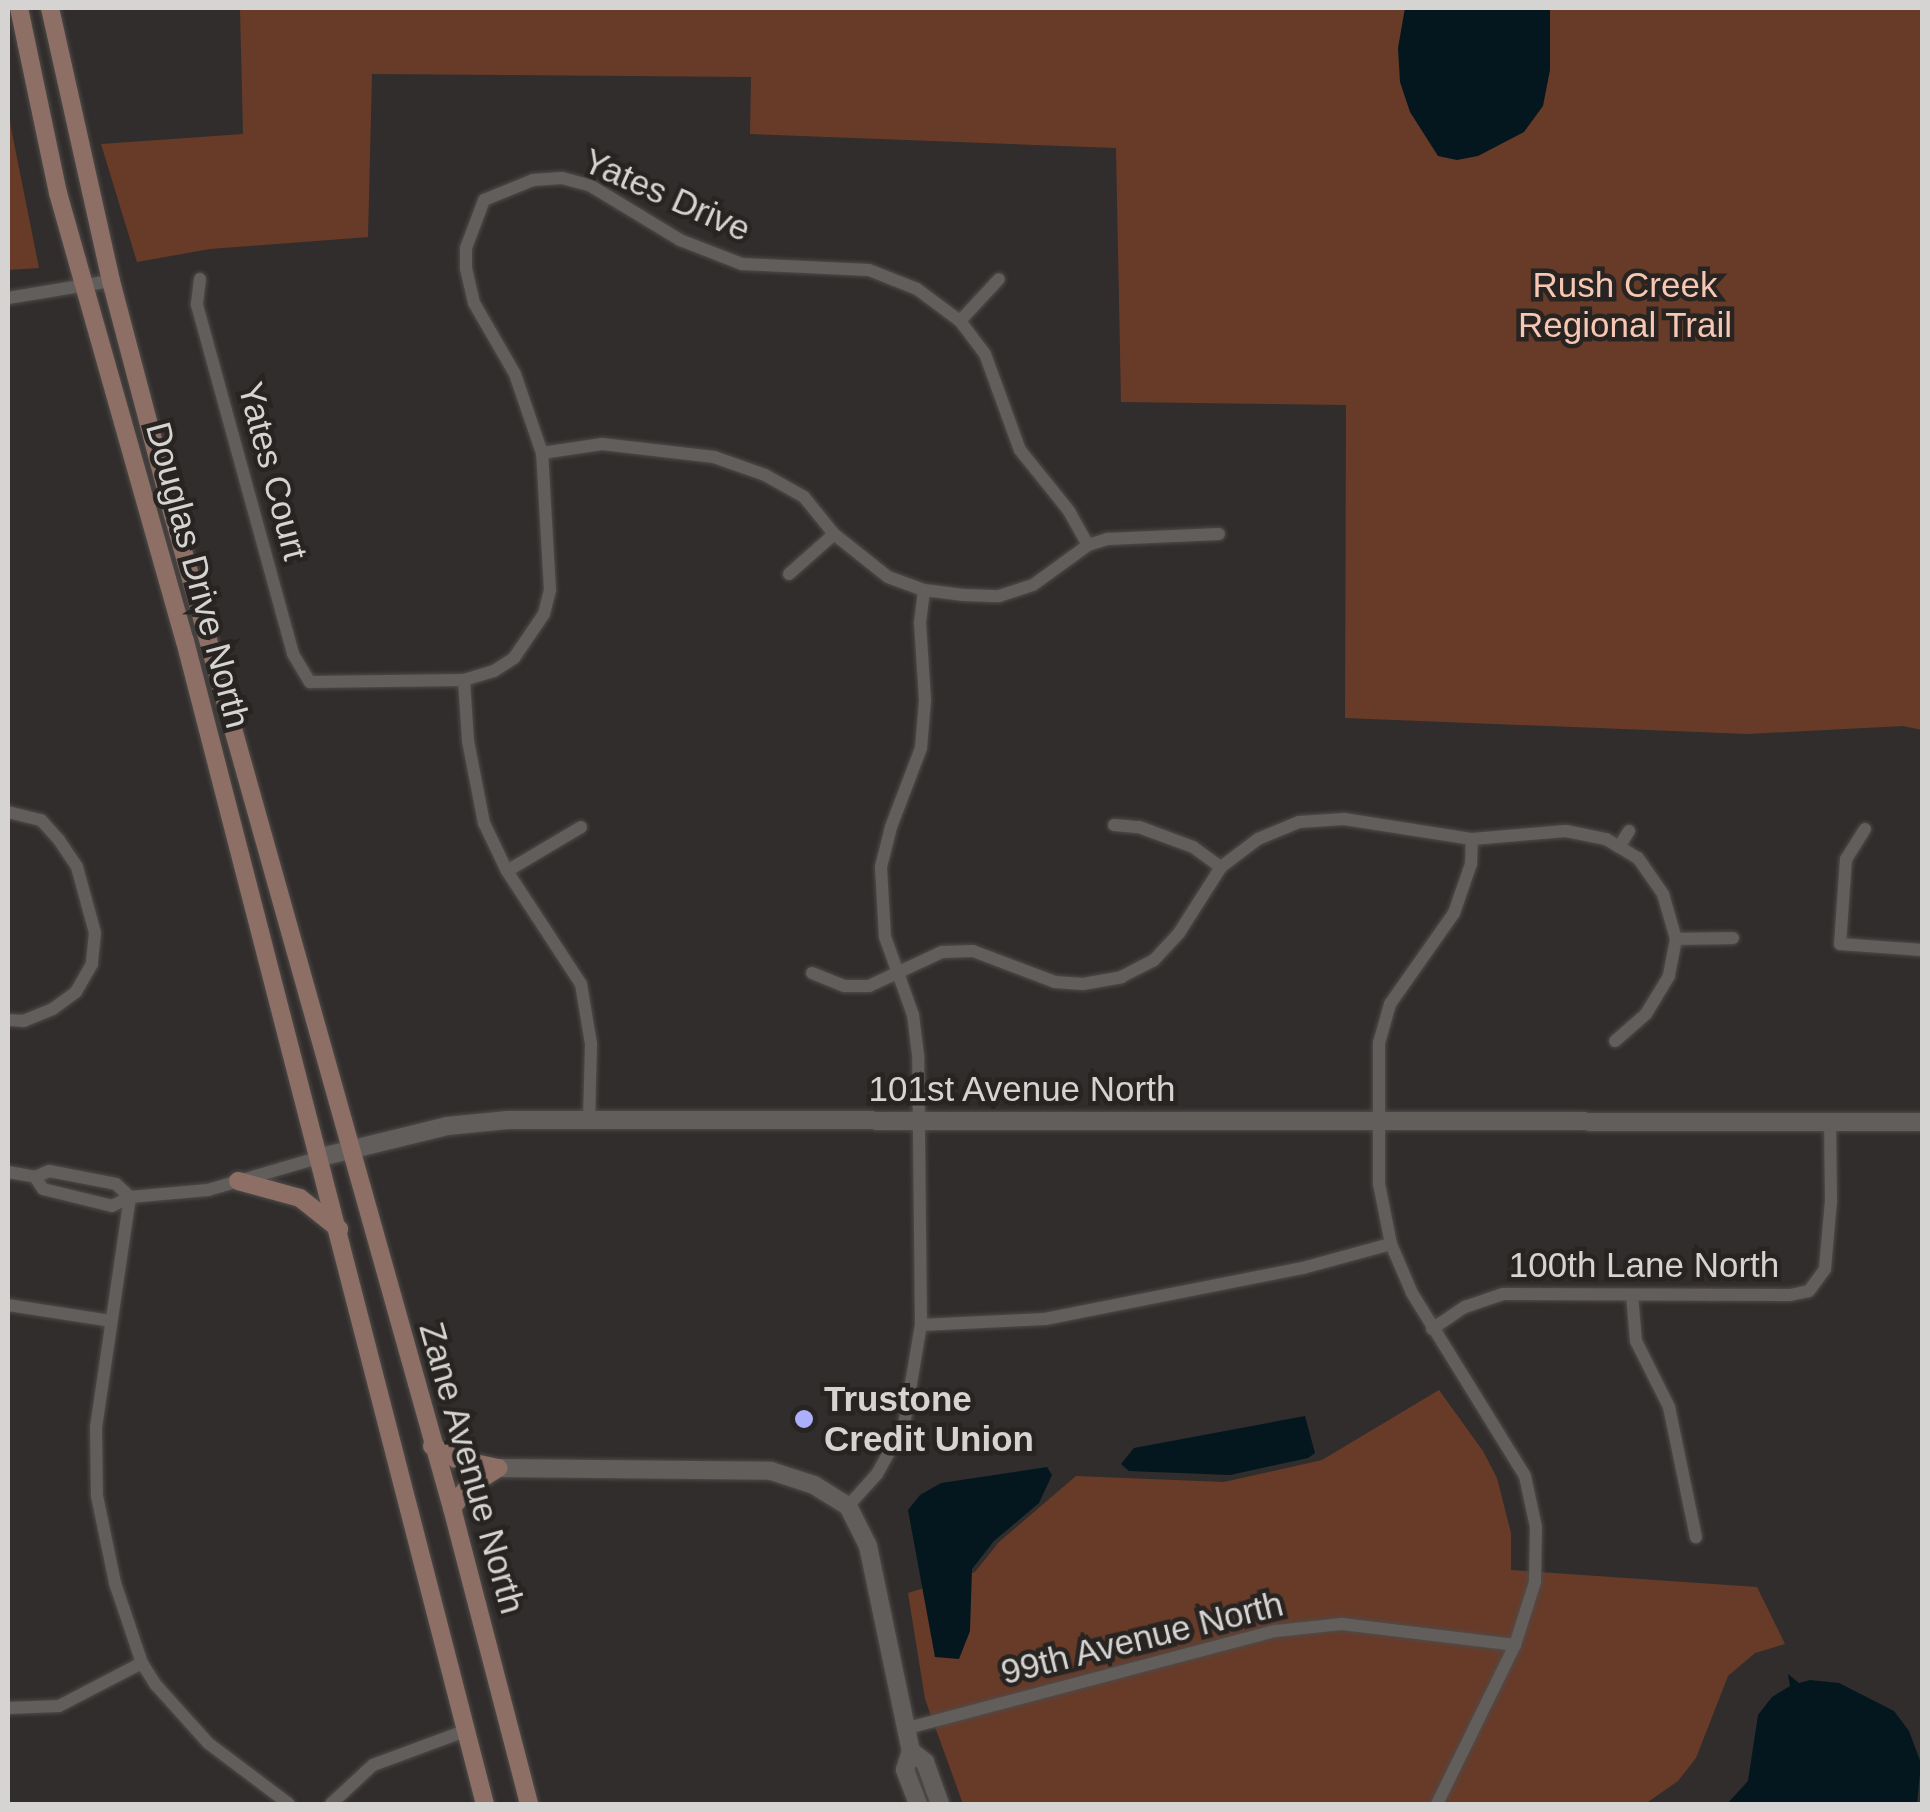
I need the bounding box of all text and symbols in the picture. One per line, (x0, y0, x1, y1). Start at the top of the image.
street label: Yates Drive (577, 140, 757, 250)
park label: Rush Creek Regional Trail (1518, 264, 1732, 346)
street label: Yates Court (229, 378, 317, 564)
street label: Douglas Drive North (137, 417, 259, 733)
street label: 101st Avenue North (868, 1068, 1176, 1110)
street label: 100th Lane North (1509, 1244, 1779, 1286)
street label: Zane Avenue North (410, 1317, 534, 1619)
place label: Trustone Credit Union (824, 1378, 1034, 1460)
marker: Trustone Credit Union (793, 1408, 815, 1430)
street label: 99th Avenue North (996, 1582, 1288, 1694)

